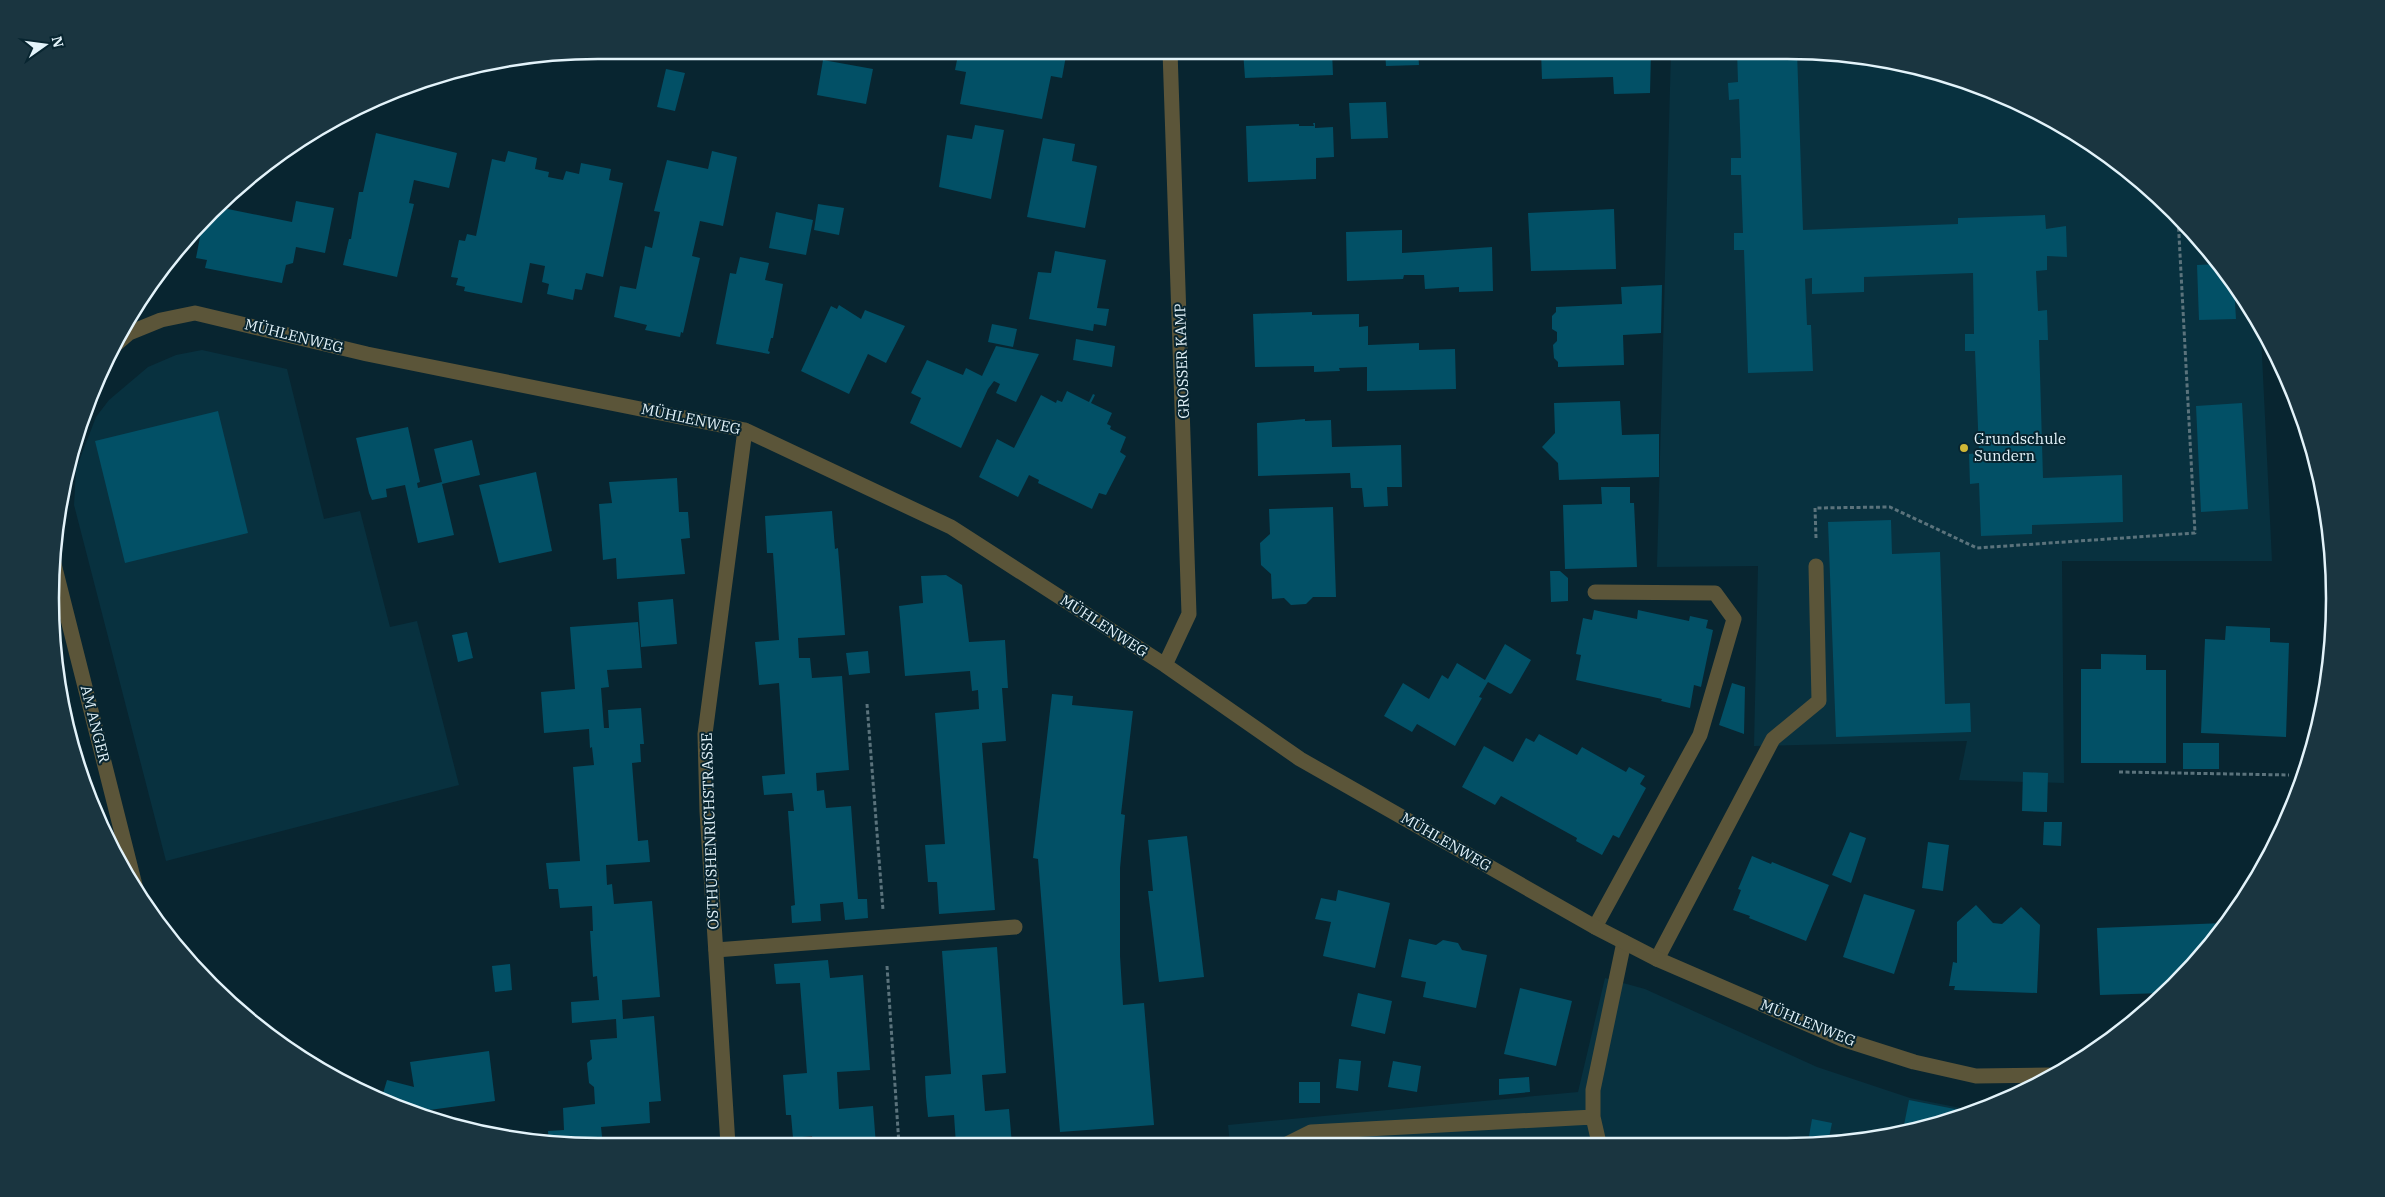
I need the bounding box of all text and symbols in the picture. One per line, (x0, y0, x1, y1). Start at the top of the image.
north arrow (20, 20, 70, 70)
text: N (48, 34, 68, 49)
street label: GROSSER KAMP (1170, 303, 1193, 419)
street label: MÜHLENWEG (243, 314, 346, 357)
street label: MÜHLENWEG (640, 399, 743, 438)
place label: Grundschule Sundern (1974, 429, 2066, 465)
marker: Grundschule Sundern (1958, 442, 1970, 454)
street label: MÜHLENWEG (1057, 590, 1152, 661)
street label: AM ANGER (77, 683, 114, 765)
street label: OSTHUSHENRICHSTRASSE (697, 732, 722, 930)
street label: MÜHLENWEG (1398, 808, 1495, 875)
street label: MÜHLENWEG (1758, 995, 1859, 1050)

